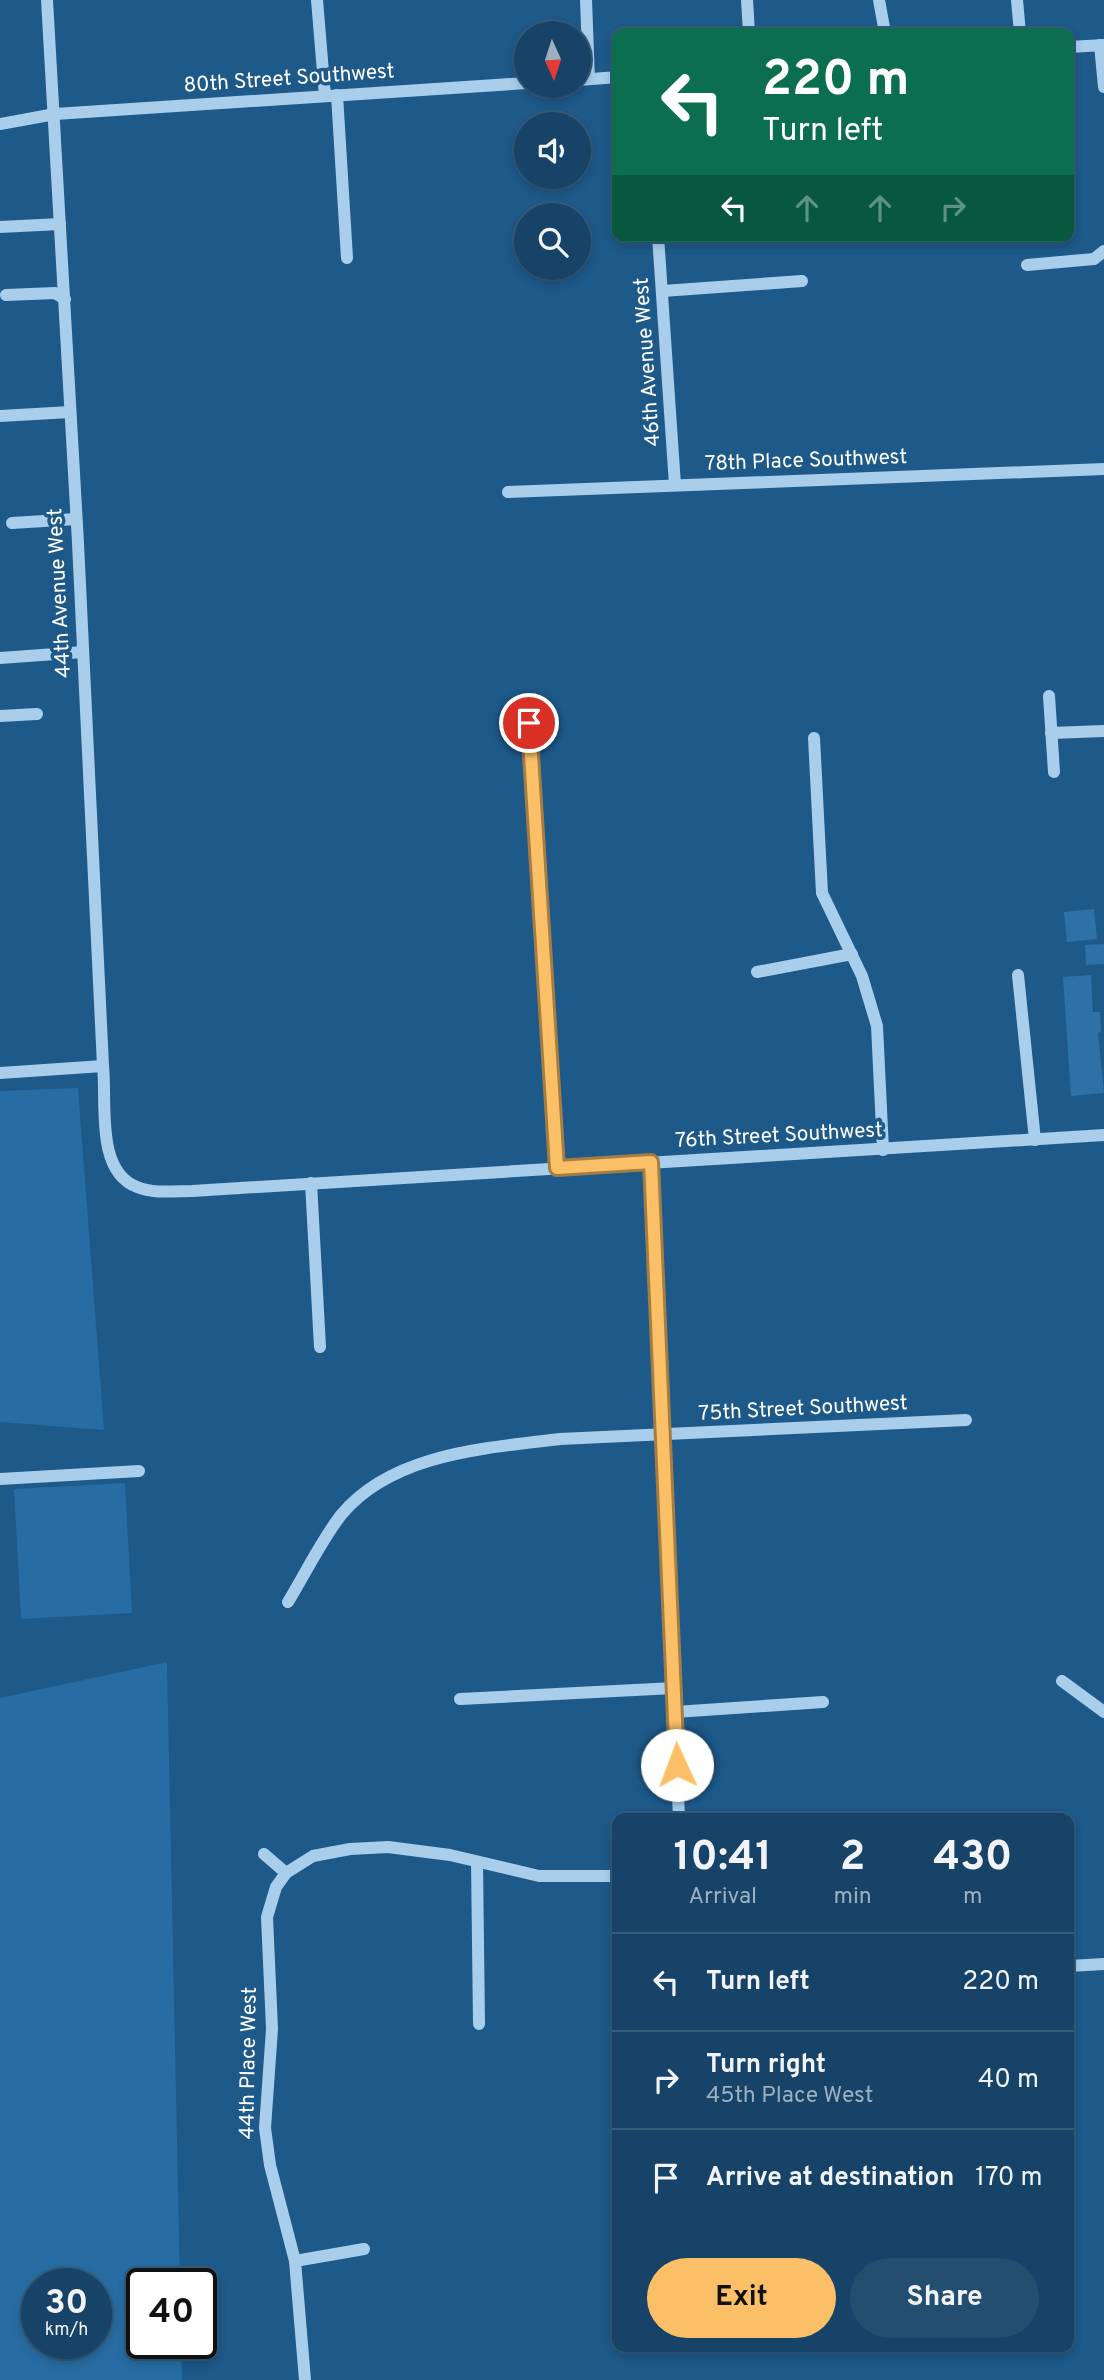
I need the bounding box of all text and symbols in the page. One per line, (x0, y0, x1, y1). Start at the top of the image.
north arrow (514, 21, 592, 98)
map controls (514, 21, 591, 280)
text: 220 m (762, 51, 909, 113)
icon: left (647, 56, 738, 147)
street label: 80th Street Southwest (183, 58, 395, 100)
button: sound (514, 112, 591, 189)
text: Turn left (762, 112, 883, 152)
icon: left (715, 189, 753, 227)
icon: ahead (788, 189, 826, 227)
icon: ahead (861, 189, 899, 227)
icon: right (934, 189, 972, 227)
button: search (514, 203, 591, 280)
street label: 46th Avenue West (629, 276, 667, 448)
street label: 78th Place Southwest (704, 444, 908, 478)
street label: 44th Avenue West (42, 507, 78, 679)
pin (499, 693, 559, 753)
icon: arrive (510, 704, 548, 742)
street label: 76th Street Southwest (675, 1117, 883, 1155)
street label: 75th Street Southwest (698, 1390, 908, 1428)
position arrow (640, 1728, 714, 1802)
text: 10:41 (674, 1832, 772, 1885)
text: 2 (840, 1832, 865, 1885)
text: 430 (933, 1832, 1012, 1885)
text: Arrival (688, 1883, 757, 1912)
text: min (833, 1883, 872, 1912)
text: m (963, 1883, 983, 1912)
icon: left (647, 1963, 685, 2001)
text: Turn left (706, 1966, 810, 1999)
text: 220 m (962, 1966, 1039, 1999)
street label: 44th Place West (234, 1986, 264, 2140)
text: Turn right (706, 2049, 826, 2082)
icon: right (647, 2061, 685, 2099)
text: 40 m (978, 2064, 1039, 2097)
text: 45th Place West (706, 2082, 873, 2111)
icon: arrive (647, 2159, 685, 2197)
text: Arrive at destination (706, 2162, 954, 2195)
text: 170 m (975, 2162, 1043, 2195)
button: Exit (647, 2258, 836, 2338)
button: Share (850, 2258, 1039, 2338)
speed limit sign: 40 (126, 2268, 217, 2359)
text: 30 (45, 2282, 88, 2326)
text: km/h (45, 2319, 88, 2342)

